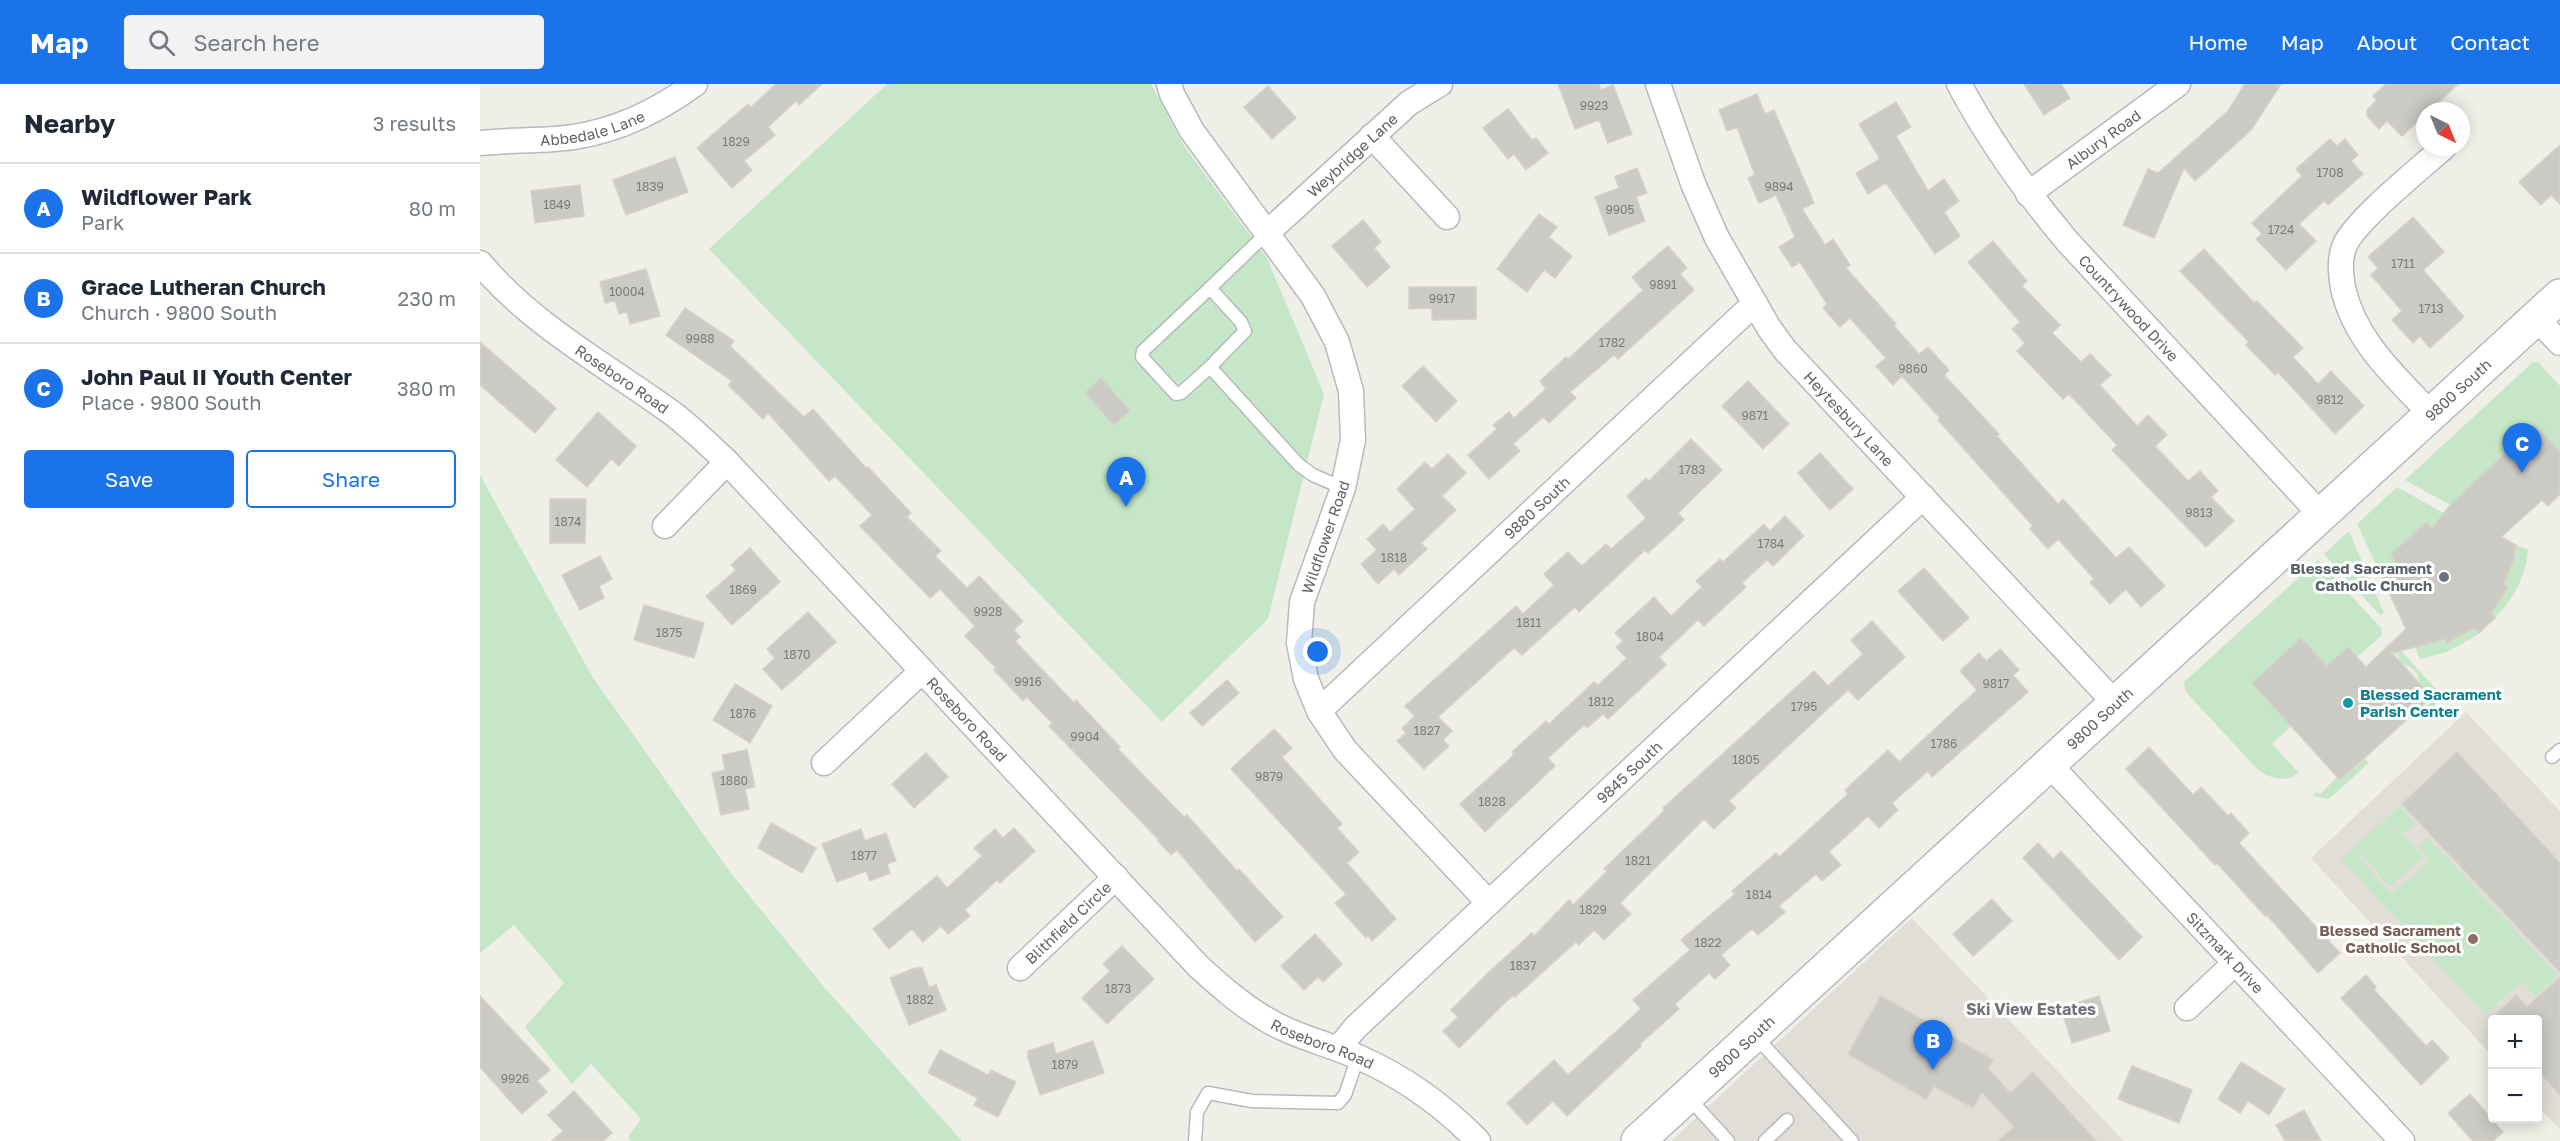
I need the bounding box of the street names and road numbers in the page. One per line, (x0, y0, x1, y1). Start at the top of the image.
street label: Abbedale Lane (540, 106, 648, 149)
street label: Albury Road (2062, 106, 2144, 172)
street label: Weybridge Lane (1303, 109, 1401, 201)
street label: Countrywood Drive (2075, 251, 2183, 365)
street label: Roseboro Road (572, 341, 673, 417)
street label: 9800 South (2421, 355, 2495, 425)
street label: Heytesbury Lane (1800, 367, 1898, 470)
street label: 9880 South (1500, 472, 1573, 542)
street label: Wildflower Road (1297, 478, 1353, 596)
street label: Roseboro Road (923, 673, 1011, 765)
street label: 9800 South (2063, 683, 2136, 753)
street label: 9845 South (1593, 737, 1665, 807)
street label: Blithfield Circle (1021, 878, 1115, 967)
street label: Sitzmark Drive (2183, 908, 2268, 997)
street label: 9800 South (1704, 1012, 1778, 1081)
street label: Roseboro Road (1268, 1015, 1377, 1072)

